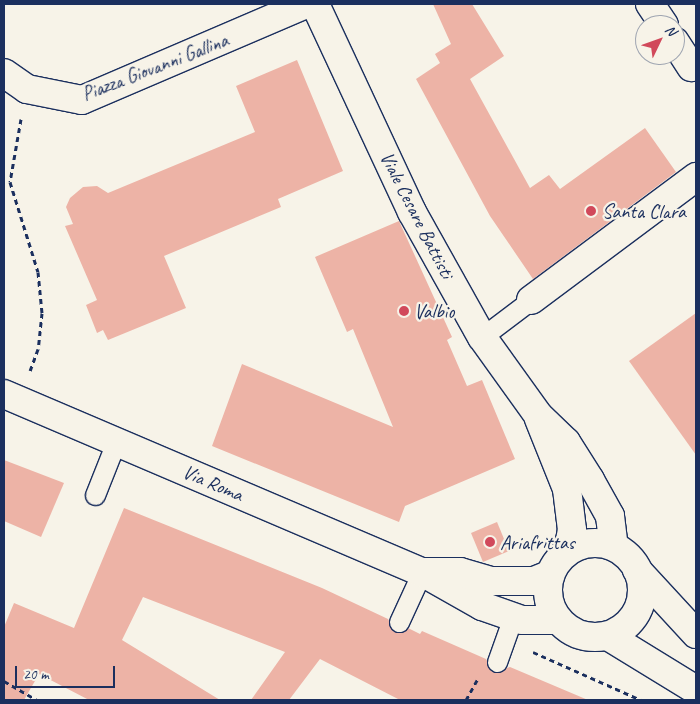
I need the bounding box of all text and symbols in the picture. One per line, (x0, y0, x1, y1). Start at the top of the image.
north arrow (635, 15, 685, 65)
text: N (662, 21, 680, 39)
street label: Piazza Giovanni Gallina (78, 28, 232, 106)
street label: Viale Cesare Battisti (375, 148, 459, 282)
place label: Santa Clara (602, 199, 686, 223)
marker: Santa Clara (584, 204, 598, 218)
place label: Valbio (414, 299, 454, 323)
marker: Valbio (398, 305, 410, 317)
street label: Via Roma (179, 460, 247, 506)
place label: Ariafrittas (500, 530, 574, 554)
marker: Ariafrittas (484, 536, 496, 548)
scale bar (18, 656, 118, 688)
text: 20 m (23, 665, 49, 684)

